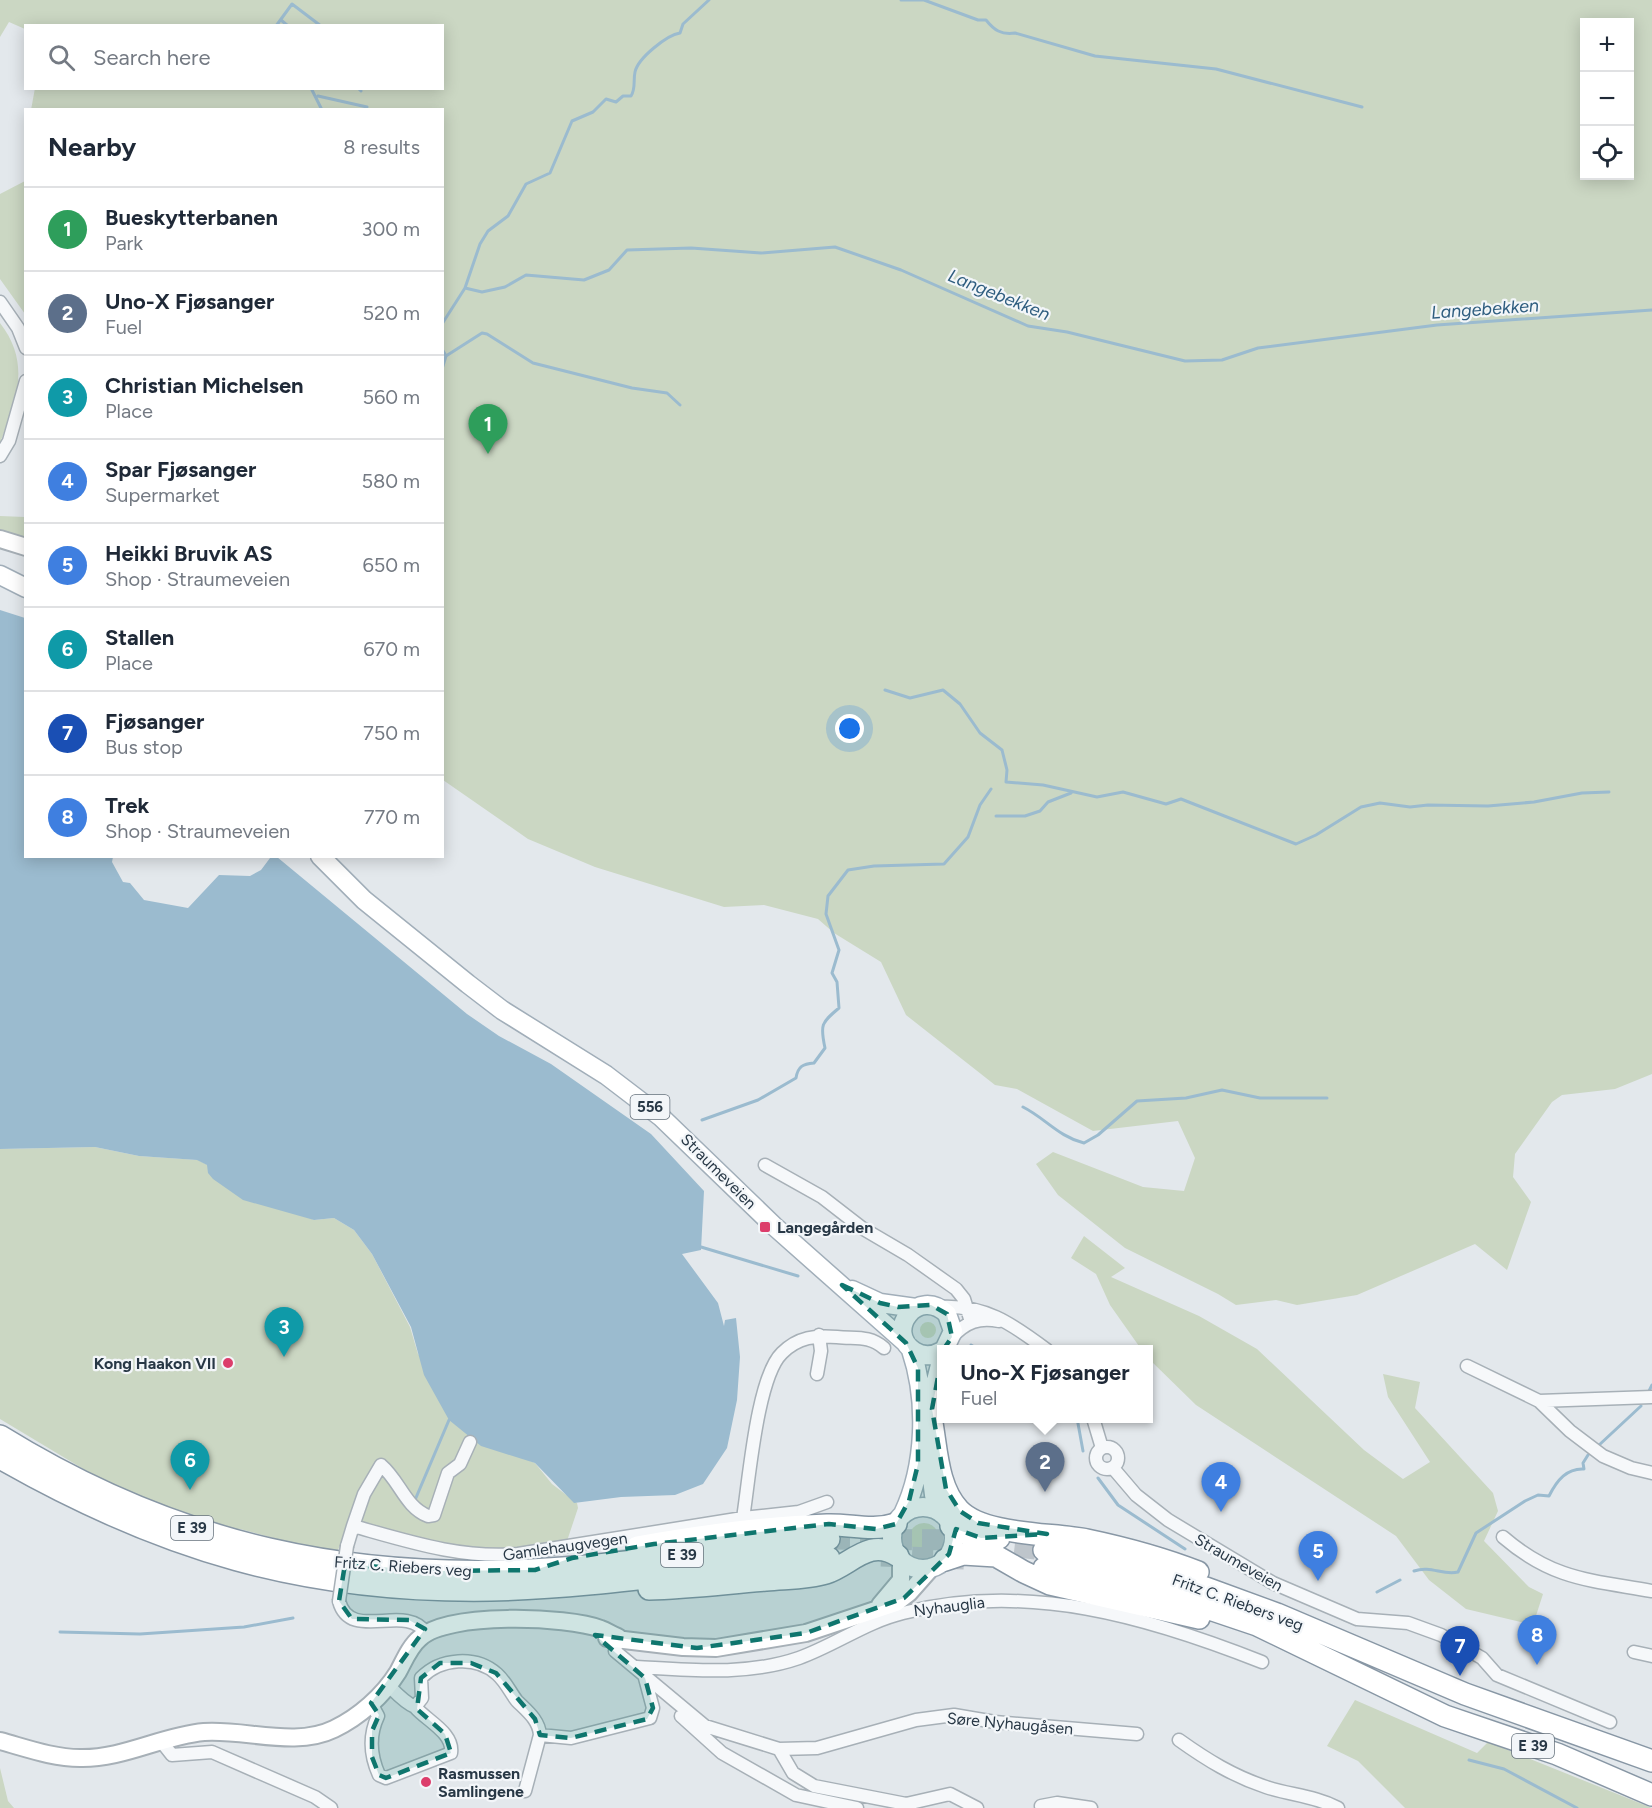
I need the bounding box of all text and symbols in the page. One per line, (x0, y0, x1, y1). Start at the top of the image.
map controls (1580, 18, 1634, 180)
button: + (1580, 18, 1634, 72)
search box (24, 24, 444, 90)
icon: search (45, 41, 78, 74)
text: Search here (93, 44, 211, 71)
button: − (1580, 72, 1634, 126)
button: locate (1580, 126, 1634, 180)
text: Nearby (48, 131, 136, 163)
text: 8 results (343, 135, 420, 159)
text: Bueskytterbanen (105, 204, 278, 231)
text: 1 (63, 217, 72, 241)
text: 300 m (362, 217, 420, 241)
text: Park (105, 231, 143, 255)
water label: Langebekken (945, 265, 1053, 325)
text: Uno-X Fjøsanger (105, 288, 274, 315)
water label: Langebekken (1430, 294, 1540, 324)
text: 2 (62, 301, 73, 325)
text: 520 m (363, 301, 420, 325)
text: Fuel (105, 315, 142, 339)
text: Christian Michelsen (105, 372, 304, 399)
text: 3 (62, 385, 73, 409)
text: 560 m (362, 385, 420, 409)
text: Place (105, 399, 153, 423)
pin: 1 (468, 404, 508, 454)
text: Spar Fjøsanger (105, 456, 256, 483)
text: 4 (61, 469, 74, 493)
text: 580 m (361, 469, 420, 493)
text: Supermarket (105, 483, 220, 507)
text: Heikki Bruvik AS (105, 540, 273, 567)
text: 5 (62, 553, 73, 577)
text: 650 m (362, 553, 420, 577)
text: Shop · Straumeveien (105, 567, 290, 591)
text: Stallen (105, 624, 174, 651)
text: 6 (62, 637, 73, 661)
text: 670 m (363, 637, 420, 661)
text: Place (105, 651, 153, 675)
text: Fjøsanger (105, 708, 204, 735)
your location (835, 714, 864, 743)
text: 7 (62, 721, 73, 745)
text: 750 m (363, 721, 420, 745)
text: Bus stop (105, 735, 183, 759)
text: Trek (105, 792, 149, 819)
text: 8 (61, 805, 74, 829)
text: 770 m (364, 805, 420, 829)
text: Shop · Straumeveien (105, 819, 290, 843)
road number: 556 (630, 1095, 670, 1119)
street label: Straumeveien (677, 1130, 760, 1213)
place label: Langegården (777, 1218, 873, 1237)
marker: Langegården (758, 1220, 772, 1234)
pin: 3 (264, 1308, 304, 1357)
popup (937, 1345, 1153, 1423)
place label: Kong Haakon VII (94, 1354, 216, 1373)
marker: Kong Haakon VII (221, 1356, 235, 1370)
text: Uno-X Fjøsanger (960, 1359, 1130, 1386)
text: Fuel (960, 1386, 997, 1410)
pin: 6 (170, 1440, 210, 1490)
pin: 2 (1026, 1442, 1064, 1492)
pin: 4 (1202, 1462, 1240, 1512)
road number: E 39 (171, 1516, 213, 1540)
street label: Gamlehaugvegen (502, 1528, 629, 1565)
street label: Straumeveien (1191, 1530, 1286, 1595)
pin: 5 (1298, 1532, 1338, 1581)
road number: E 39 (661, 1543, 703, 1567)
street label: Fritz C. Riebers veg (333, 1552, 472, 1581)
street label: Fritz C. Riebers veg (1170, 1570, 1306, 1635)
street label: Nyhauglia (912, 1593, 986, 1620)
pin: 8 (1518, 1616, 1556, 1665)
pin: 7 (1440, 1626, 1480, 1676)
street label: Søre Nyhaugåsen (946, 1709, 1074, 1738)
road number: E 39 (1512, 1734, 1554, 1758)
place label: Rasmussen Samlingene (438, 1764, 524, 1801)
marker: Rasmussen Samlingene (419, 1775, 433, 1789)

